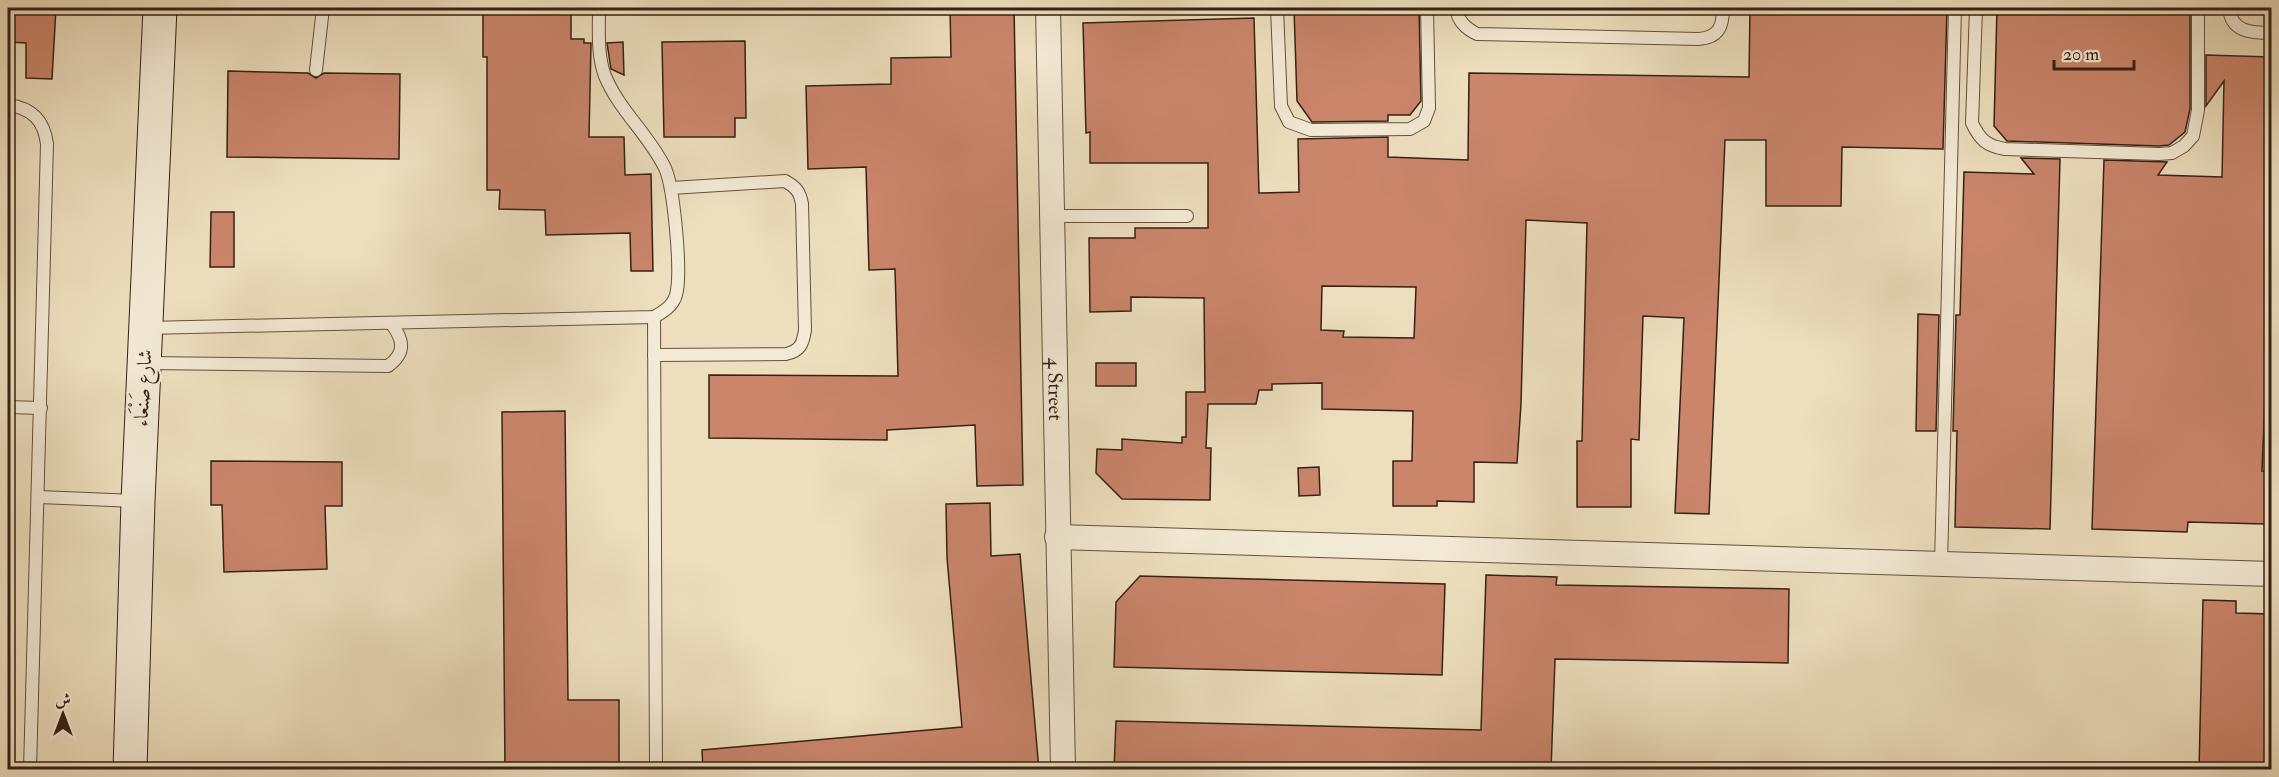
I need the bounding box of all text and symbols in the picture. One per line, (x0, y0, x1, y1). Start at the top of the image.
scale bar (2054, 33, 2134, 71)
text: 20 m (2063, 43, 2099, 66)
street label: شارع صَنْعَاء (125, 349, 162, 428)
street label: 4 Street (1042, 357, 1069, 421)
north arrow (33, 684, 93, 744)
text: ش (55, 690, 71, 710)

